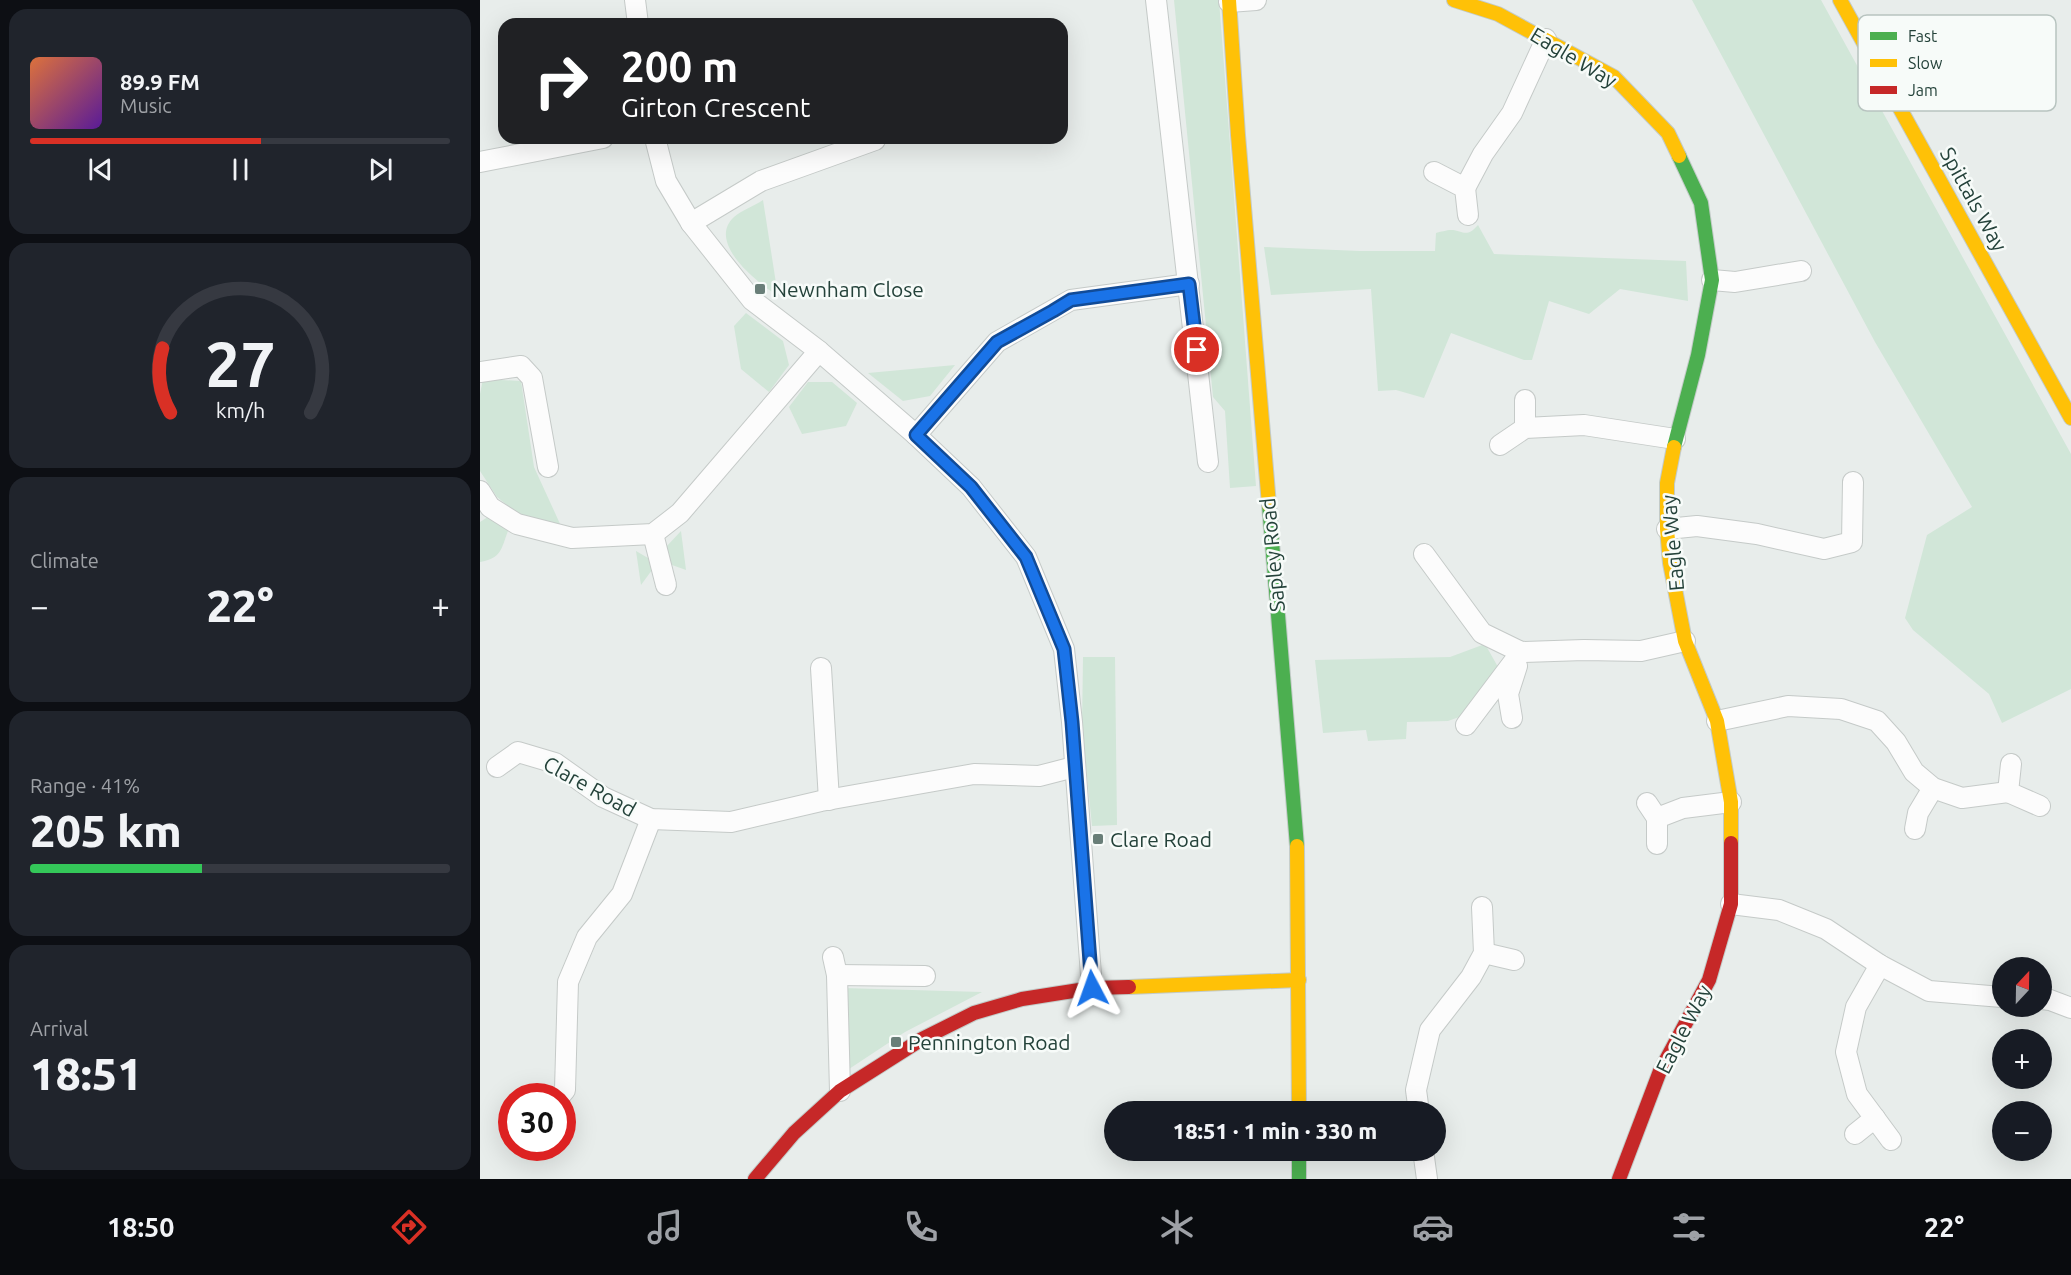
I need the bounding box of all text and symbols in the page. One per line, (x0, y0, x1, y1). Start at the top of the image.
legend (1858, 15, 2056, 111)
street label: Eagle Way (1526, 22, 1622, 92)
text: Fast (1908, 27, 1938, 45)
icon: right (522, 42, 600, 120)
text: 200 m (621, 43, 738, 90)
text: Slow (1908, 54, 1943, 72)
text: 89.9 FM (120, 69, 200, 94)
text: Jam (1908, 81, 1938, 99)
text: Girton Crescent (621, 92, 810, 122)
text: Music (120, 94, 172, 117)
street label: Spittals Way (1936, 143, 2012, 255)
icon: previous (84, 153, 117, 186)
icon: pause (224, 153, 257, 186)
icon: next (364, 153, 397, 186)
place label: Newnham Close (772, 277, 924, 301)
marker: Newnham Close (753, 282, 767, 296)
pin (1171, 324, 1222, 375)
text: 27 (205, 329, 275, 399)
icon: arrive (1180, 333, 1213, 366)
text: km/h (215, 398, 265, 422)
street label: Eagle Way (1656, 494, 1688, 592)
street label: Sapley Road (1255, 497, 1289, 613)
text: Climate (30, 549, 99, 572)
text: 22° (206, 580, 274, 631)
text: − (30, 587, 49, 624)
text: + (431, 587, 450, 624)
street label: Clare Road (540, 751, 640, 821)
text: Range · 41% (30, 774, 140, 797)
text: 205 km (30, 805, 182, 856)
place label: Clare Road (1110, 827, 1212, 851)
marker: Clare Road (1091, 832, 1105, 846)
position arrow (1060, 956, 1124, 1020)
north arrow (1992, 957, 2052, 1017)
map controls (1992, 957, 2052, 1161)
street label: Eagle Way (1650, 981, 1716, 1077)
text: Arrival (30, 1017, 88, 1040)
button: + (1992, 1029, 2052, 1089)
place label: Pennington Road (908, 1030, 1071, 1054)
marker: Pennington Road (889, 1035, 903, 1049)
text: 18:51 (30, 1048, 143, 1099)
speed limit sign: 30 (498, 1083, 576, 1161)
button: − (1992, 1101, 2052, 1161)
text: 18:51 · 1 min · 330 m (1173, 1118, 1377, 1143)
icon: directions (388, 1206, 430, 1248)
icon: music (644, 1206, 686, 1248)
icon: phone (900, 1206, 942, 1248)
icon: climate (1156, 1206, 1198, 1248)
icon: car (1412, 1206, 1454, 1248)
icon: filters (1668, 1206, 1710, 1248)
text: 18:50 (107, 1212, 175, 1242)
text: 22° (1924, 1212, 1964, 1242)

